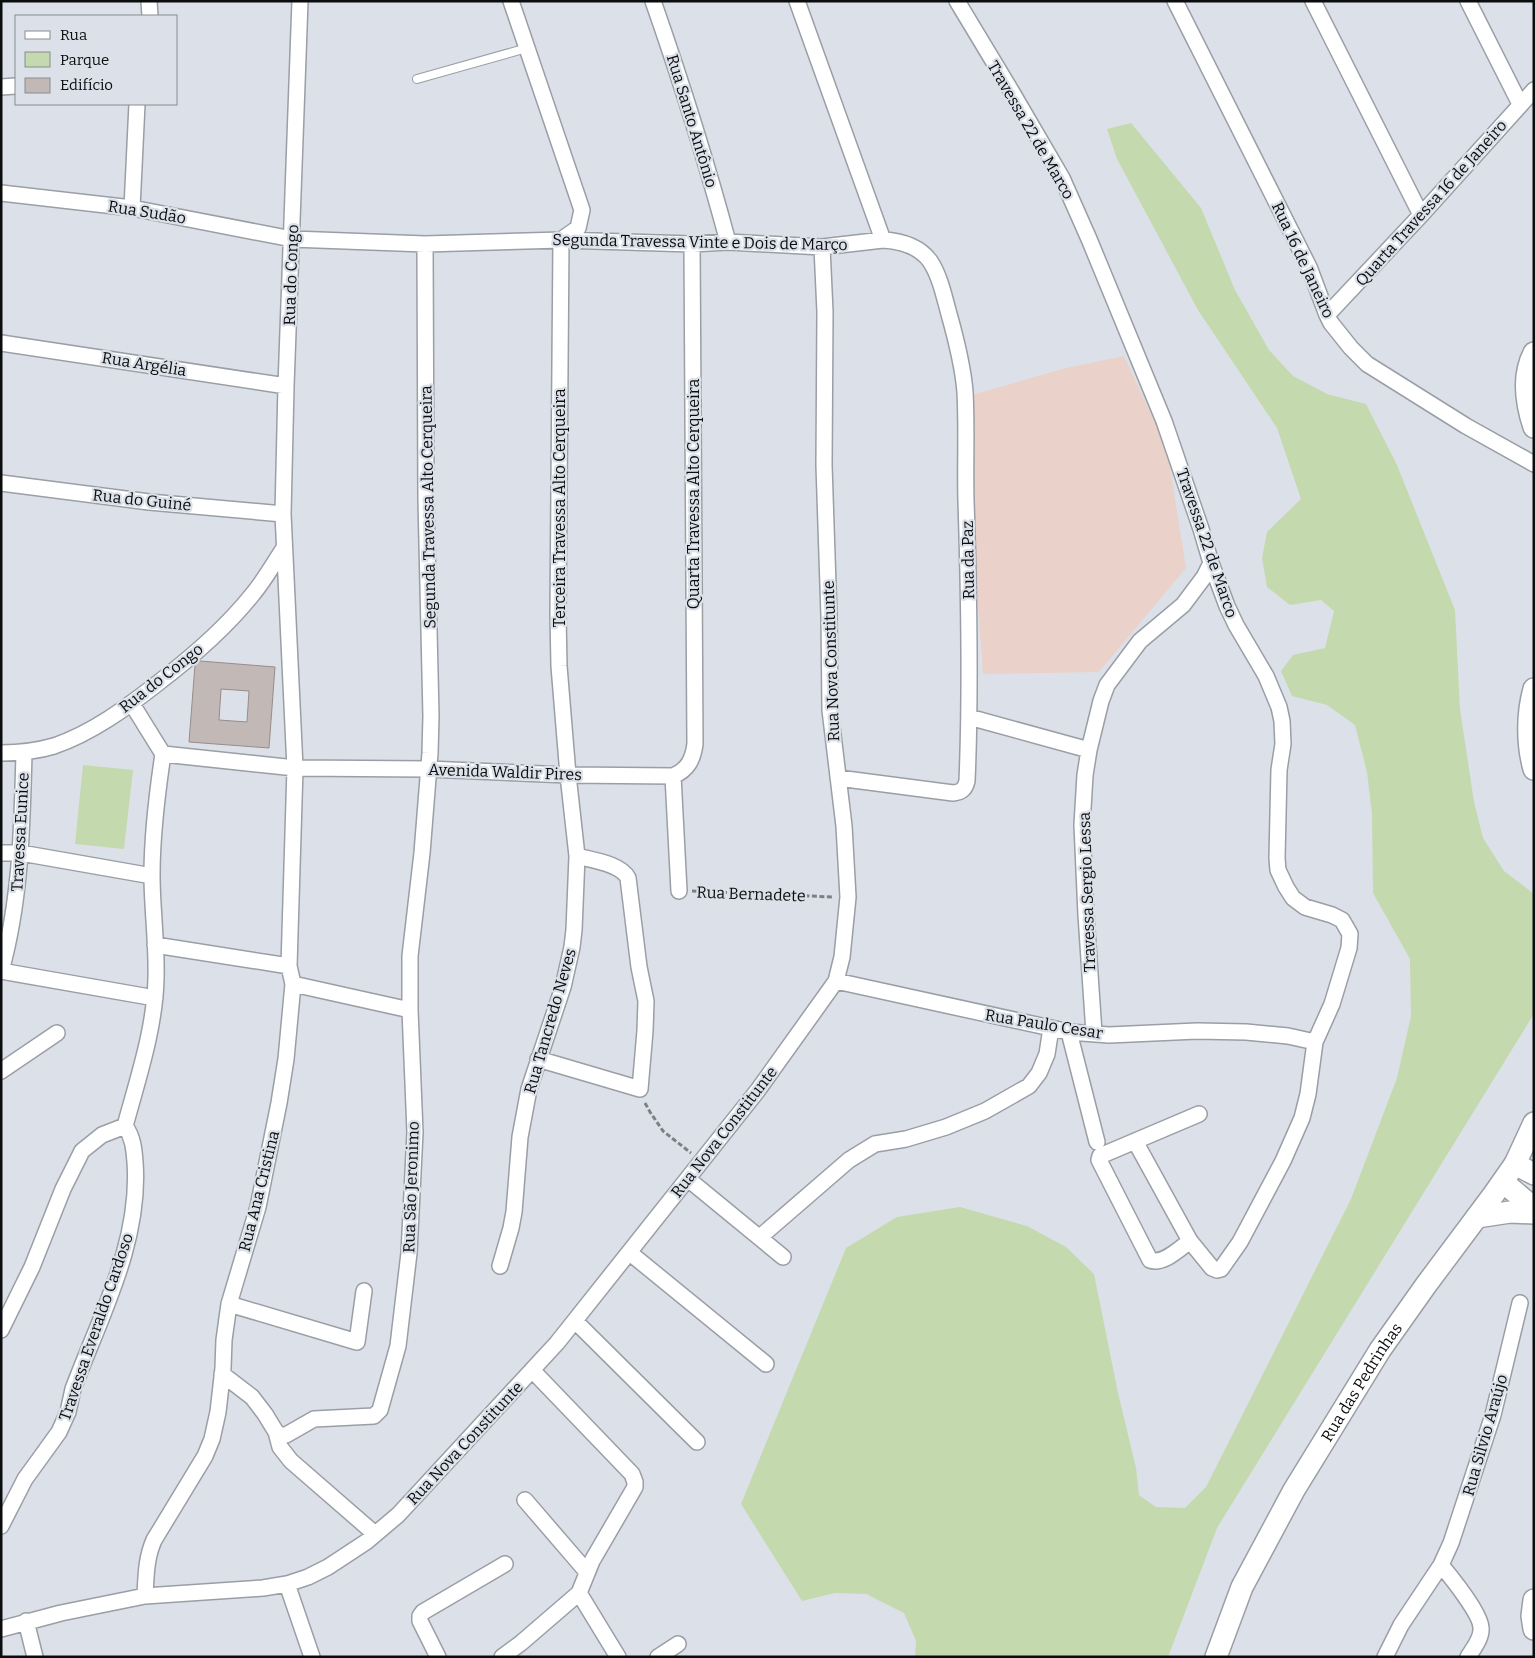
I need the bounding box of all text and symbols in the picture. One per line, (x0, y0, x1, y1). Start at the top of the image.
legend (15, 15, 178, 105)
text: Rua (60, 26, 87, 44)
text: Parque (60, 51, 109, 69)
street label: Rua Santo Antônio (663, 52, 721, 190)
street label: Travessa 22 de Marco (984, 57, 1078, 203)
text: Edifício (60, 76, 113, 94)
street label: Quarta Travessa 16 de Janeiro (1351, 116, 1511, 290)
street label: Rua Sudão (107, 196, 187, 228)
street label: Rua 16 de Janeiro (1268, 199, 1338, 321)
street label: Rua do Congo (280, 224, 302, 326)
street label: Segunda Travessa Vinte e Dois de Março (552, 230, 848, 254)
street label: Rua Argélia (100, 348, 188, 380)
street label: Quarta Travessa Alto Cerqueira (684, 379, 703, 609)
street label: Segunda Travessa Alto Cerqueira (416, 385, 440, 629)
street label: Terceira Travessa Alto Cerqueira (550, 388, 569, 628)
street label: Travessa 22 de Marco (1173, 466, 1241, 620)
street label: Rua do Guiné (92, 485, 192, 515)
street label: Rua da Paz (958, 520, 978, 600)
street label: Rua Nova Constitunte (819, 580, 843, 742)
street label: Rua do Congo (115, 639, 207, 717)
street label: Avenida Waldir Pires (428, 760, 582, 784)
street label: Travessa Eunice (7, 772, 33, 892)
street label: Travessa Sergio Lessa (1075, 811, 1099, 972)
street label: Rua Bernadete (696, 883, 806, 905)
street label: Rua Tancredo Neves (520, 946, 580, 1096)
street label: Rua Paulo Cesar (984, 1005, 1104, 1043)
street label: Rua Nova Constitunte (667, 1063, 781, 1201)
street label: Rua São Jeronimo (399, 1121, 423, 1253)
street label: Rua Ana Cristina (235, 1128, 283, 1253)
street label: Travessa Everaldo Cardoso (55, 1231, 137, 1423)
street label: Rua das Pedrinhas (1317, 1319, 1406, 1445)
street label: Rua Silvio Araújo (1459, 1372, 1511, 1498)
street label: Rua Nova Constitunte (403, 1378, 527, 1508)

